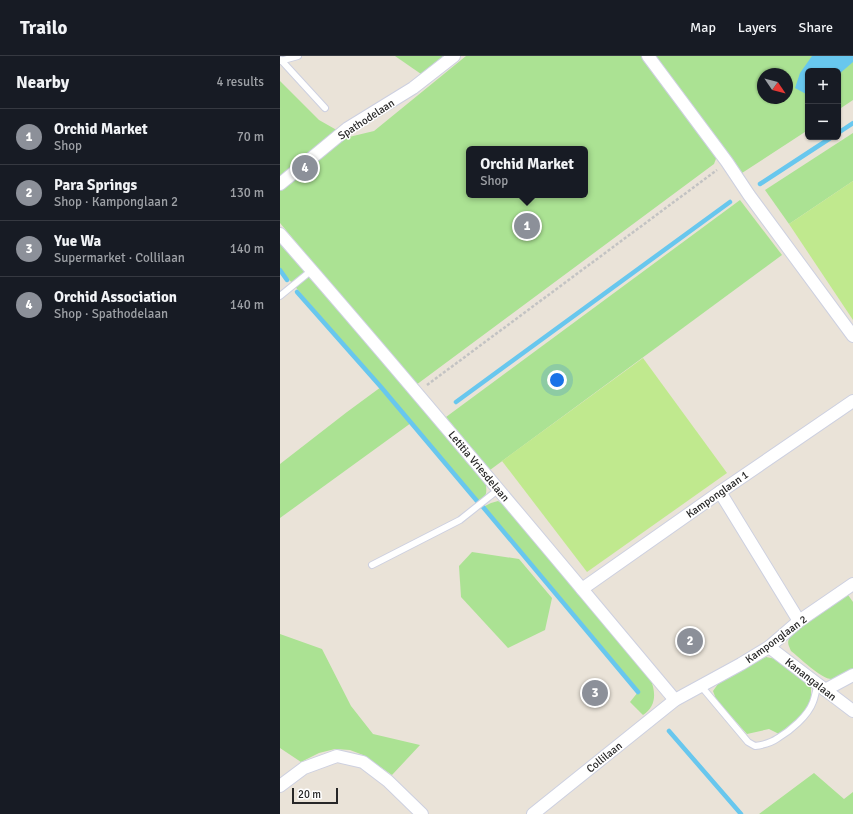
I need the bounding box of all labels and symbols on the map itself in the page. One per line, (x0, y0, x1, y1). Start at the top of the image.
north arrow (757, 68, 793, 104)
street label: Spathodelaan (336, 96, 397, 142)
pin: 4 (292, 153, 318, 183)
pin: 1 (514, 211, 540, 241)
your location (547, 370, 567, 390)
street label: Letitia Vriesdelaan (445, 428, 512, 504)
street label: Kamponglaan 1 (684, 468, 751, 521)
street label: Kamponglaan 2 (743, 613, 810, 666)
pin: 2 (677, 626, 703, 656)
street label: Kanangalaan (782, 655, 839, 703)
pin: 3 (582, 678, 608, 708)
street label: Collilaan (584, 739, 625, 776)
scale bar (292, 786, 338, 805)

